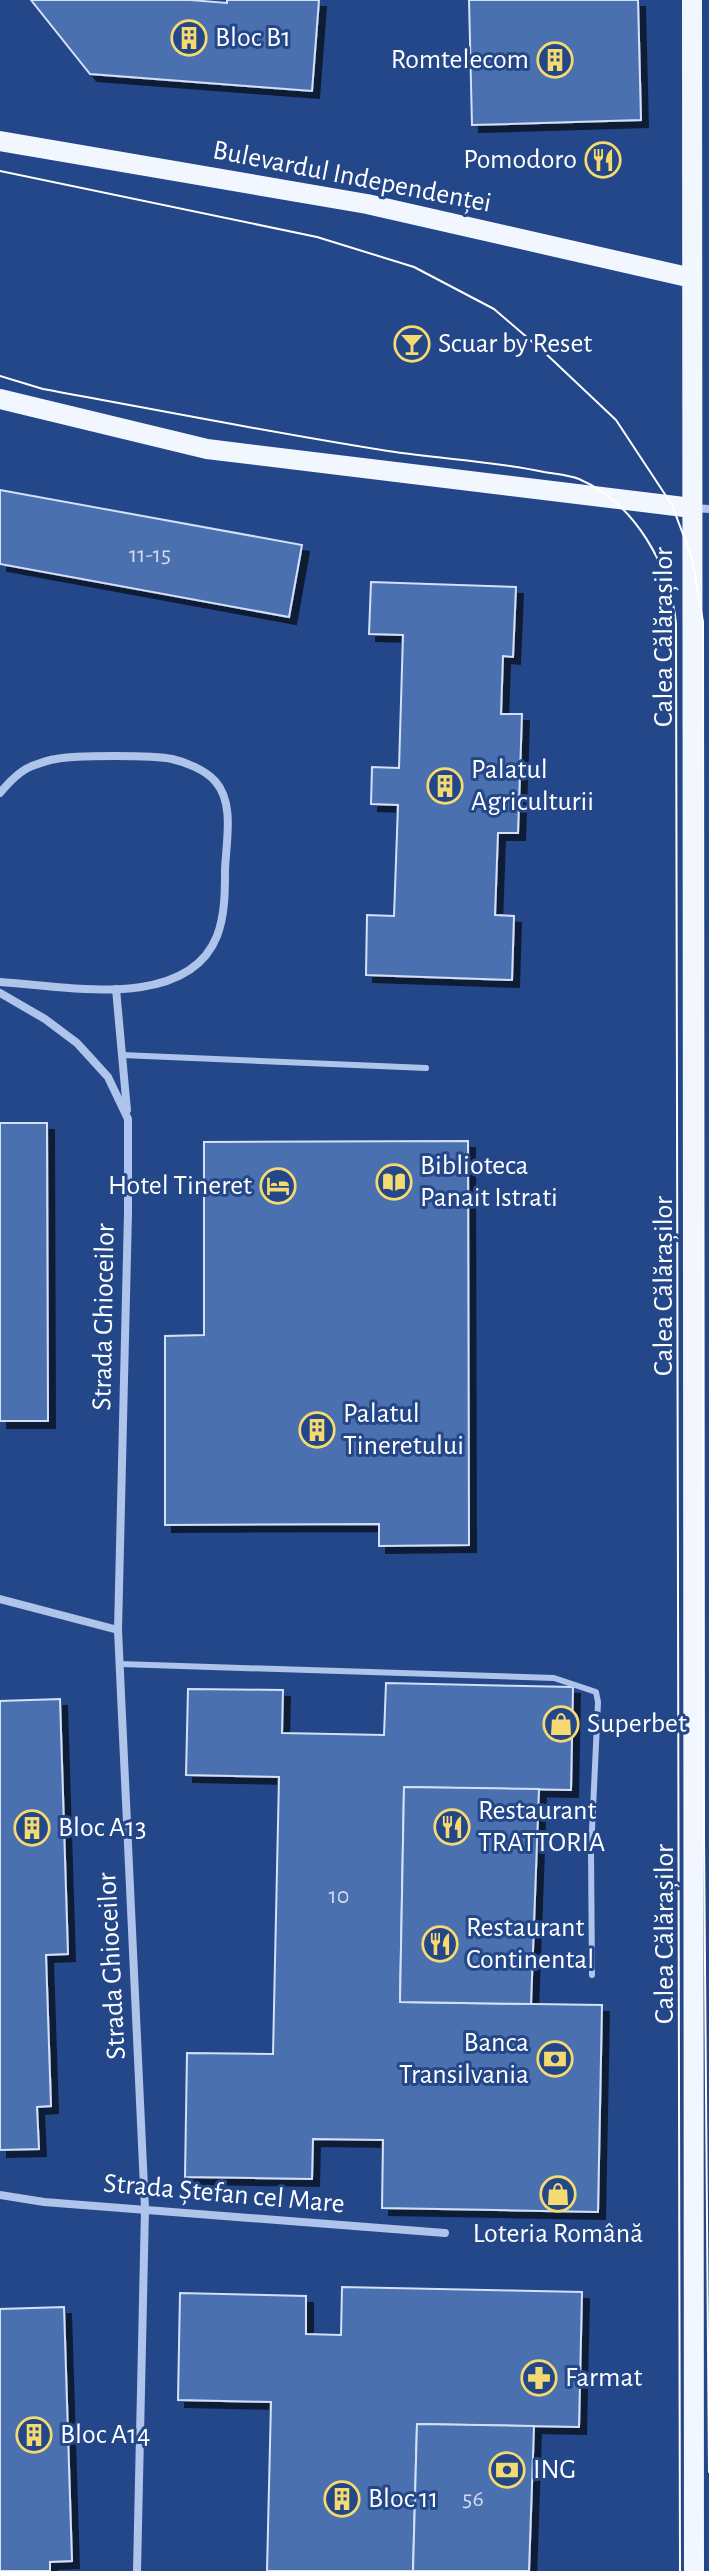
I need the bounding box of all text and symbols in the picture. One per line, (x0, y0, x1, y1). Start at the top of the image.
building icon: Bloc B1 (170, 19, 208, 57)
place label: Bloc B1 (215, 24, 291, 52)
building icon: Romtelecom (536, 41, 574, 79)
place label: Romtelecom (391, 46, 529, 74)
street label: Bulevardul Independenței (210, 136, 494, 219)
restaurant icon: Pomodoro (584, 141, 622, 179)
place label: Pomodoro (463, 146, 577, 174)
bar icon: Scuar by Reset (393, 325, 431, 363)
place label: Scuar by Reset (438, 330, 592, 358)
house number: 11-15 (129, 543, 171, 567)
street label: Calea Călărașilor (650, 547, 679, 727)
place label: Palatul Agriculturii (471, 756, 594, 816)
building icon: Palatul Agriculturii (426, 767, 464, 805)
place label: Biblioteca Panait Istrati (420, 1152, 558, 1212)
library icon: Biblioteca Panait Istrati (375, 1163, 413, 1201)
hotel icon: Hotel Tineret (259, 1167, 297, 1205)
place label: Hotel Tineret (108, 1172, 252, 1200)
street label: Calea Călărașilor (650, 1196, 679, 1376)
street label: Strada Ghioceilor (88, 1223, 120, 1411)
place label: Palatul Tineretului (343, 1400, 464, 1460)
building icon: Palatul Tineretului (298, 1411, 336, 1449)
shop icon: Superbet (542, 1705, 580, 1743)
place label: Superbet (587, 1710, 687, 1738)
place label: Restaurant TRATTORIA (478, 1797, 605, 1857)
restaurant icon: Restaurant TRATTORIA (433, 1808, 471, 1846)
building icon: Bloc A13 (13, 1809, 51, 1847)
place label: Bloc A13 (58, 1814, 146, 1842)
street label: Calea Călărașilor (651, 1844, 680, 2024)
street label: Strada Ghioceilor (93, 1872, 131, 2060)
house number: 10 (329, 1884, 349, 1908)
place label: Restaurant Continental (466, 1914, 594, 1974)
restaurant icon: Restaurant Continental (421, 1925, 459, 1963)
place label: Banca Transilvania (399, 2029, 529, 2089)
bank icon: Banca Transilvania (536, 2040, 574, 2078)
street label: Strada Ștefan cel Mare (102, 2170, 346, 2219)
shop icon: Loteria Română (539, 2175, 577, 2213)
place label: Loteria Română (473, 2220, 643, 2248)
pharmacy icon: Farmat (520, 2359, 558, 2397)
place label: Farmat (565, 2364, 642, 2392)
building icon: Bloc A14 (15, 2416, 53, 2454)
place label: Bloc A14 (60, 2421, 150, 2449)
bank icon: ING (488, 2451, 526, 2489)
place label: ING (533, 2456, 576, 2484)
building icon: Bloc 11 (323, 2480, 361, 2518)
place label: Bloc 11 (368, 2485, 438, 2513)
house number: 56 (462, 2487, 484, 2511)

